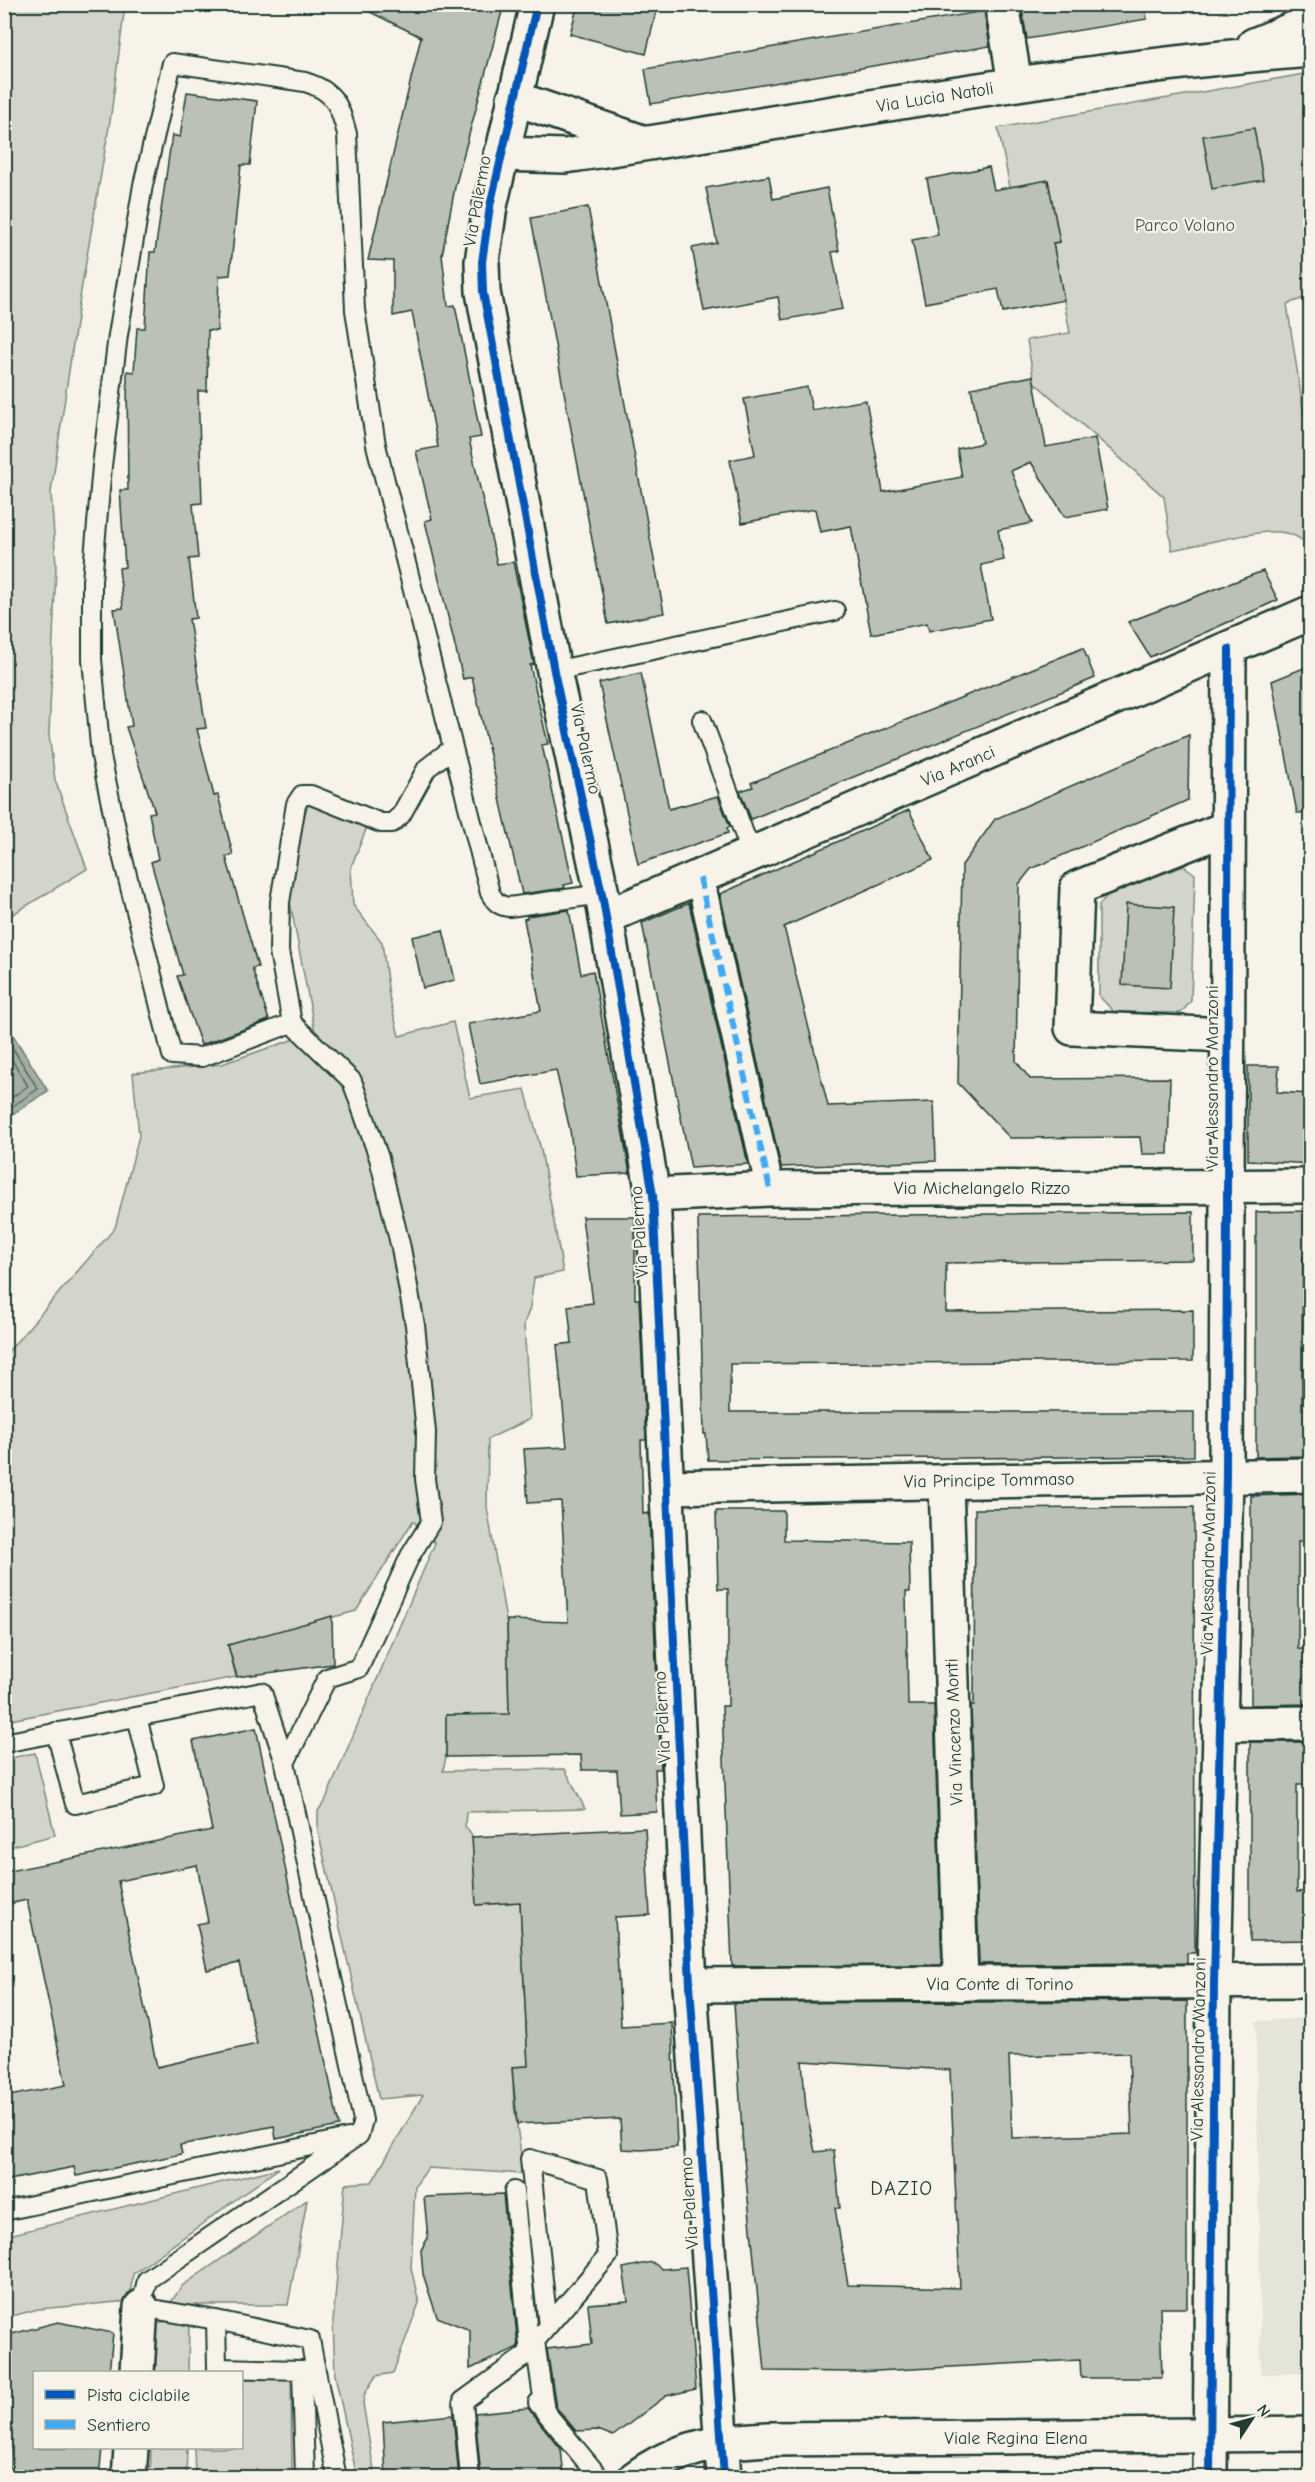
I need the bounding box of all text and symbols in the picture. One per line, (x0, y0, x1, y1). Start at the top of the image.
street label: Via Lucia Natoli (875, 78, 995, 117)
street label: Via Palermo (459, 154, 496, 248)
park label: Parco Volano (1135, 215, 1235, 236)
street label: Via Palermo (566, 702, 605, 796)
street label: Via Aranci (918, 741, 998, 791)
street label: Via Alessandro Manzoni (1202, 985, 1223, 1169)
street label: Via Michelangelo Rizzo (894, 1178, 1070, 1199)
street label: Via Palermo (626, 1185, 653, 1279)
street label: Via Principe Tommaso (903, 1469, 1075, 1492)
street label: Via Alessandro Manzoni (1196, 1471, 1221, 1655)
street label: Via Vincenzo Monti (941, 1658, 968, 1806)
street label: Via Palermo (650, 1670, 675, 1764)
street label: Via Alessandro Manzoni (1186, 1957, 1211, 2141)
street label: Via Conte di Torino (927, 1974, 1073, 1995)
street label: Via Palermo (676, 2156, 703, 2250)
district label: DAZIO (870, 2177, 934, 2200)
legend (33, 2371, 243, 2449)
text: Pista ciclabile (87, 2385, 190, 2406)
north arrow (1222, 2389, 1282, 2449)
text: N (1253, 2401, 1274, 2420)
text: Sentiero (87, 2415, 151, 2436)
street label: Viale Regina Elena (944, 2428, 1088, 2449)

